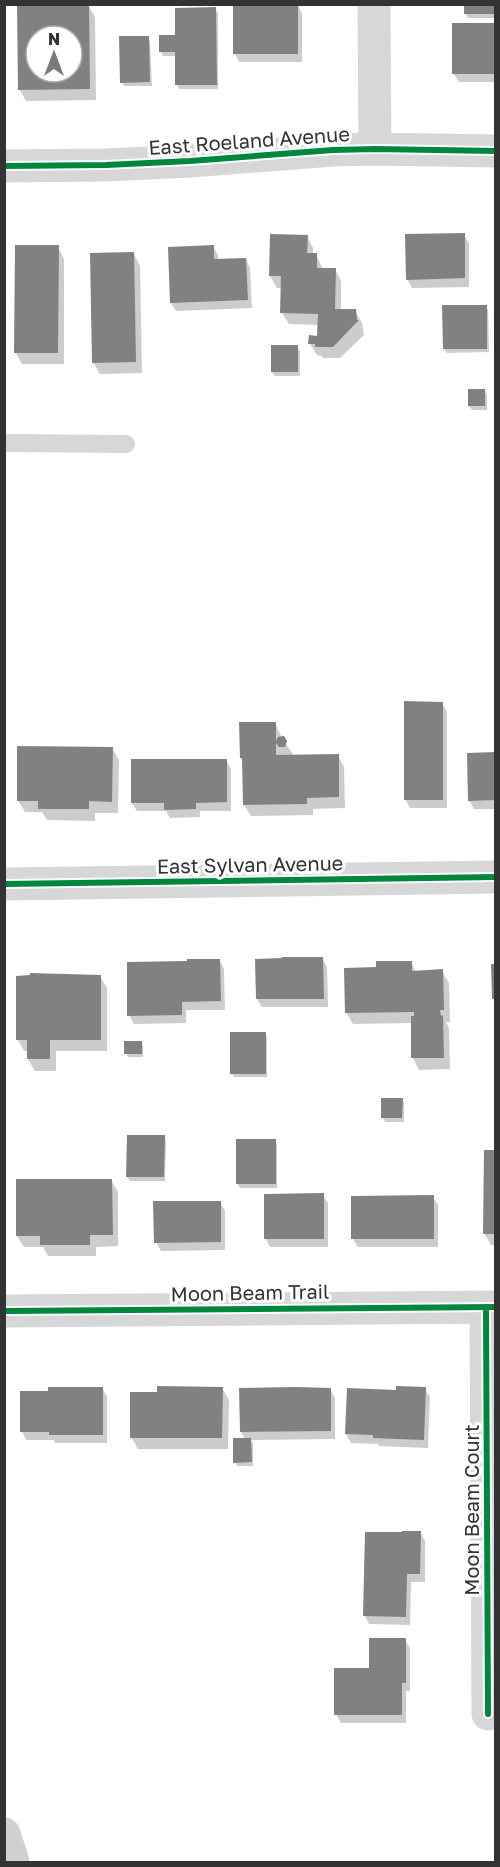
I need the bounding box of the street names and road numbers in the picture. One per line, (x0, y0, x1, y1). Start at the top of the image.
street label: East Roeland Avenue (148, 121, 350, 159)
street label: East Sylvan Avenue (157, 850, 343, 878)
street label: Moon Beam Trail (170, 1279, 330, 1305)
street label: Moon Beam Court (459, 1424, 483, 1596)

